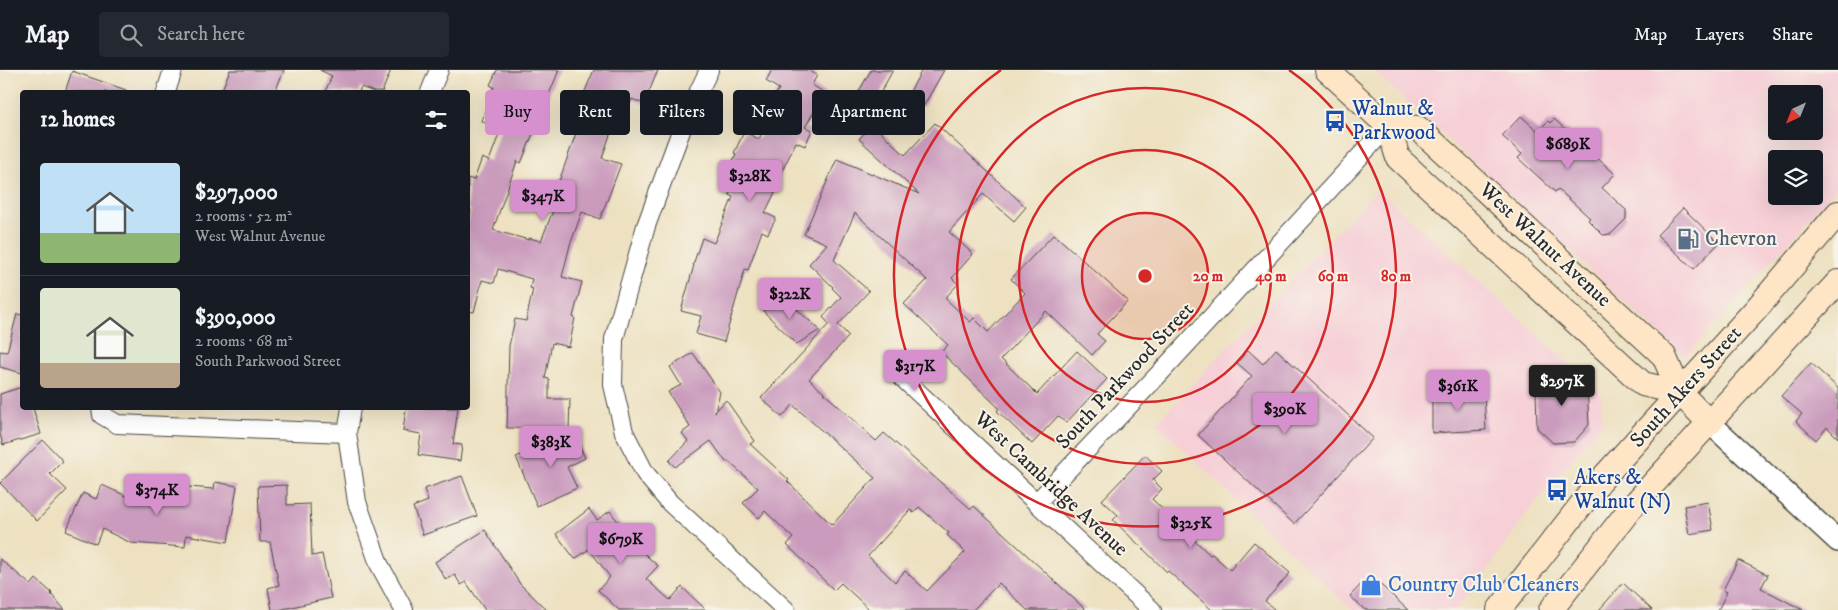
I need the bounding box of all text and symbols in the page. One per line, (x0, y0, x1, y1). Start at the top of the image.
search box (99, 12, 449, 57)
text: Map (25, 20, 69, 50)
icon: search (117, 21, 145, 49)
text: Search here (157, 23, 245, 46)
text: Map (1634, 24, 1667, 46)
text: Layers (1695, 24, 1744, 46)
text: Share (1772, 24, 1813, 46)
north arrow (1768, 85, 1822, 140)
map controls (1768, 85, 1823, 205)
chip: Buy (485, 90, 550, 135)
chip: Rent (560, 90, 630, 135)
chip: Filters (640, 90, 723, 135)
chip: New (733, 90, 802, 135)
chip: Apartment (812, 90, 925, 135)
place label: Walnut & Parkwood (1351, 96, 1436, 146)
icon: filters (422, 106, 450, 134)
text: 12 homes (40, 107, 115, 133)
bus stop icon: Walnut & Parkwood (1322, 108, 1348, 134)
pin: $689K (1533, 128, 1603, 170)
text: $689K (1546, 134, 1590, 154)
button: layers (1768, 150, 1823, 205)
pin: $328K (715, 160, 785, 202)
text: $328K (729, 166, 771, 186)
street label: West Walnut Avenue (1473, 176, 1617, 313)
text: $297,000 (195, 180, 278, 206)
pin: $347K (508, 180, 578, 222)
icon: home (80, 183, 140, 243)
text: $347K (521, 186, 565, 206)
text: 2 rooms · 52 m² (195, 206, 292, 226)
text: West Walnut Avenue (195, 226, 325, 246)
fuel station icon: Chevron (1675, 226, 1701, 252)
place label: Chevron (1705, 226, 1777, 252)
centre of rings (1136, 267, 1154, 285)
text: 20 m (1193, 267, 1224, 286)
text: 40 m (1254, 267, 1287, 286)
text: 60 m (1318, 267, 1349, 286)
text: 80 m (1381, 267, 1412, 286)
pin: $322K (755, 278, 825, 320)
text: $322K (769, 284, 811, 304)
street label: South Parkwood Street (1050, 297, 1200, 455)
text: $390,000 (195, 305, 276, 331)
icon: home (80, 308, 140, 368)
street label: South Akers Street (1625, 321, 1748, 453)
text: 2 rooms · 68 m² (195, 331, 292, 351)
pin: $317K (880, 350, 950, 392)
text: South Parkwood Street (195, 351, 341, 371)
text: $317K (895, 356, 935, 376)
pin: $297K (1527, 364, 1597, 407)
pin: $361K (1423, 370, 1493, 412)
text: $297K (1540, 371, 1584, 391)
text: $361K (1438, 376, 1478, 396)
pin: $390K (1250, 392, 1320, 435)
text: $390K (1264, 399, 1306, 419)
street label: West Cambridge Avenue (968, 405, 1134, 562)
pin: $383K (516, 426, 586, 468)
text: $383K (531, 432, 571, 452)
place label: Akers & Walnut (N) (1573, 465, 1671, 515)
pin: $374K (122, 474, 192, 516)
bus stop icon: Akers & Walnut (N) (1544, 477, 1570, 503)
text: $374K (135, 480, 179, 500)
pin: $325K (1156, 506, 1226, 549)
text: $325K (1170, 513, 1212, 533)
pin: $679K (586, 522, 656, 565)
text: $679K (599, 529, 643, 549)
shop icon: Country Club Cleaners (1358, 572, 1384, 598)
place label: Country Club Cleaners (1388, 572, 1579, 598)

